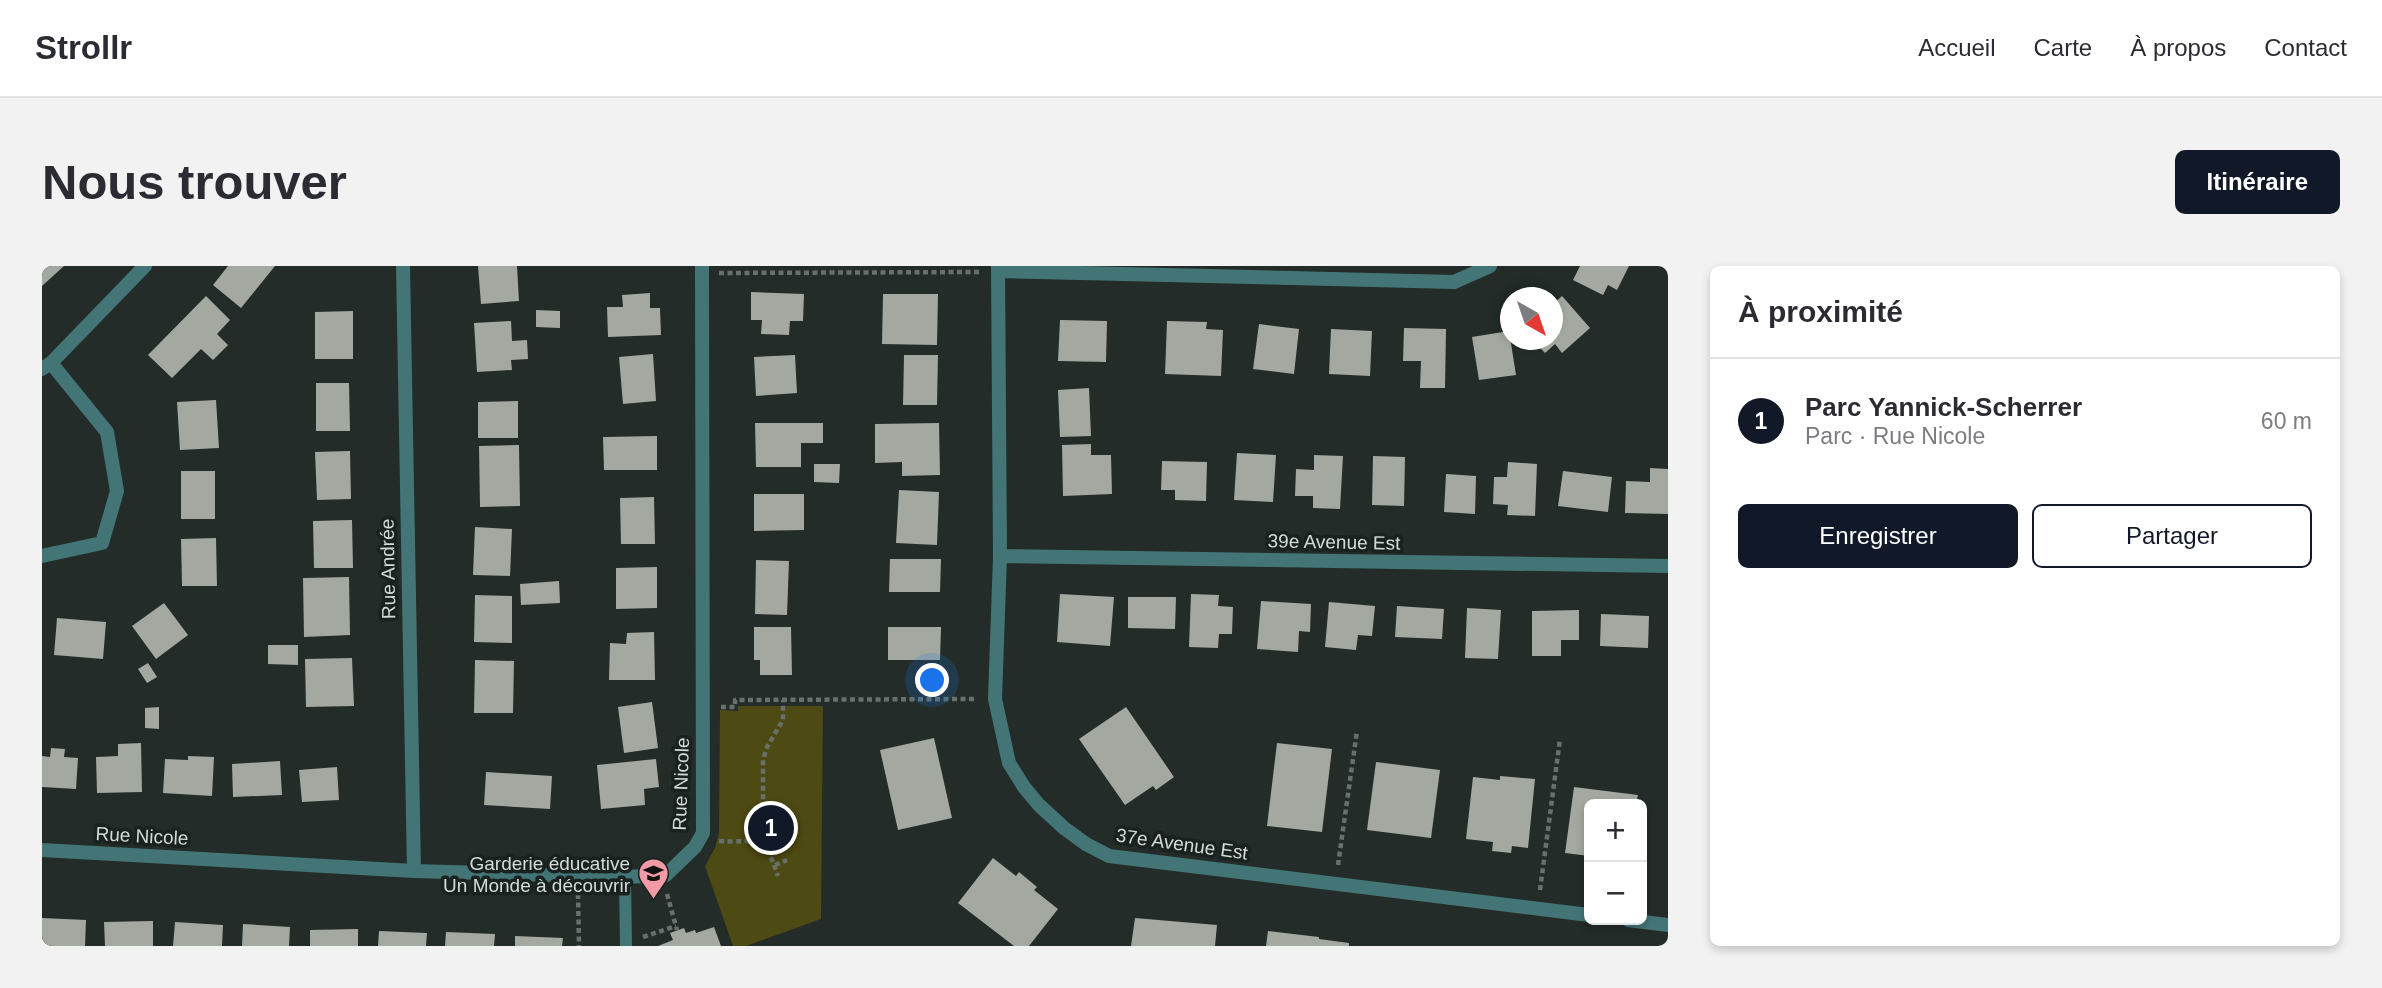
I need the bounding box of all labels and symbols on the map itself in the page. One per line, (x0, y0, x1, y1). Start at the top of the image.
north arrow (1500, 287, 1563, 350)
street label: Rue Andrée (377, 519, 399, 619)
street label: 39e Avenue Est (1267, 530, 1401, 554)
your location (915, 663, 949, 697)
street label: Rue Nicole (669, 737, 693, 831)
pin: 1 (748, 802, 794, 854)
street label: Rue Nicole (95, 823, 189, 849)
street label: 37e Avenue Est (1115, 824, 1250, 864)
place label: Garderie éducative Un Monde à découvrir (443, 853, 631, 896)
school or university icon: Garderie éducative Un Monde à découvrir (636, 857, 670, 901)

